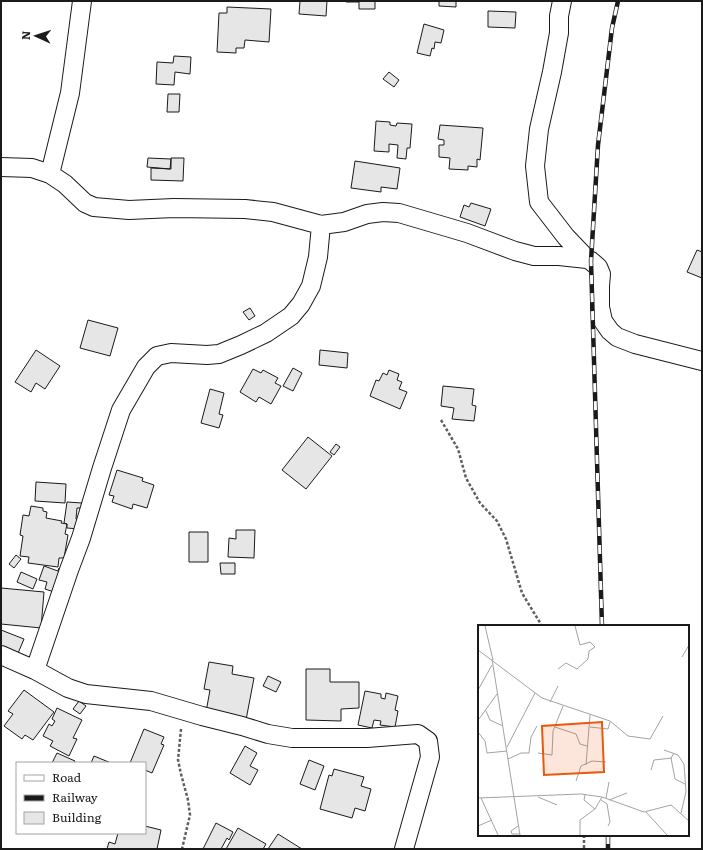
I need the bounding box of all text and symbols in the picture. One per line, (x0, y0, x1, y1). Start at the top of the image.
north arrow (16, 16, 56, 56)
text: N (17, 30, 33, 40)
inset map (478, 625, 689, 836)
legend (16, 762, 146, 834)
text: Road (52, 768, 82, 786)
text: Railway (52, 788, 98, 806)
text: Building (52, 808, 102, 826)

